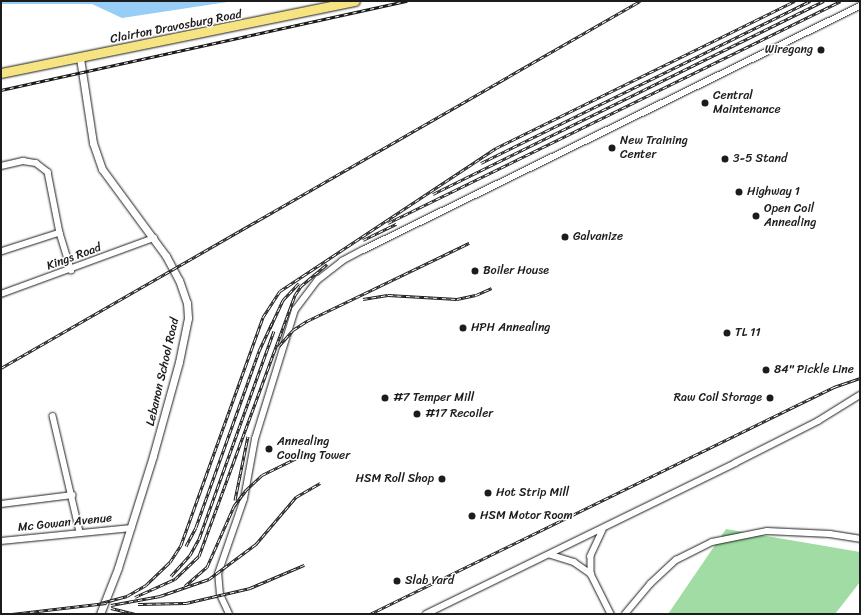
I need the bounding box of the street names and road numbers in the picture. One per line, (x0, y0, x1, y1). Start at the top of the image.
street label: Clairton Dravosburg Road (109, 7, 243, 47)
street label: Kings Road (45, 241, 103, 273)
street label: Lebanon School Road (144, 316, 182, 428)
street label: Mc Gowan Avenue (17, 511, 113, 535)

